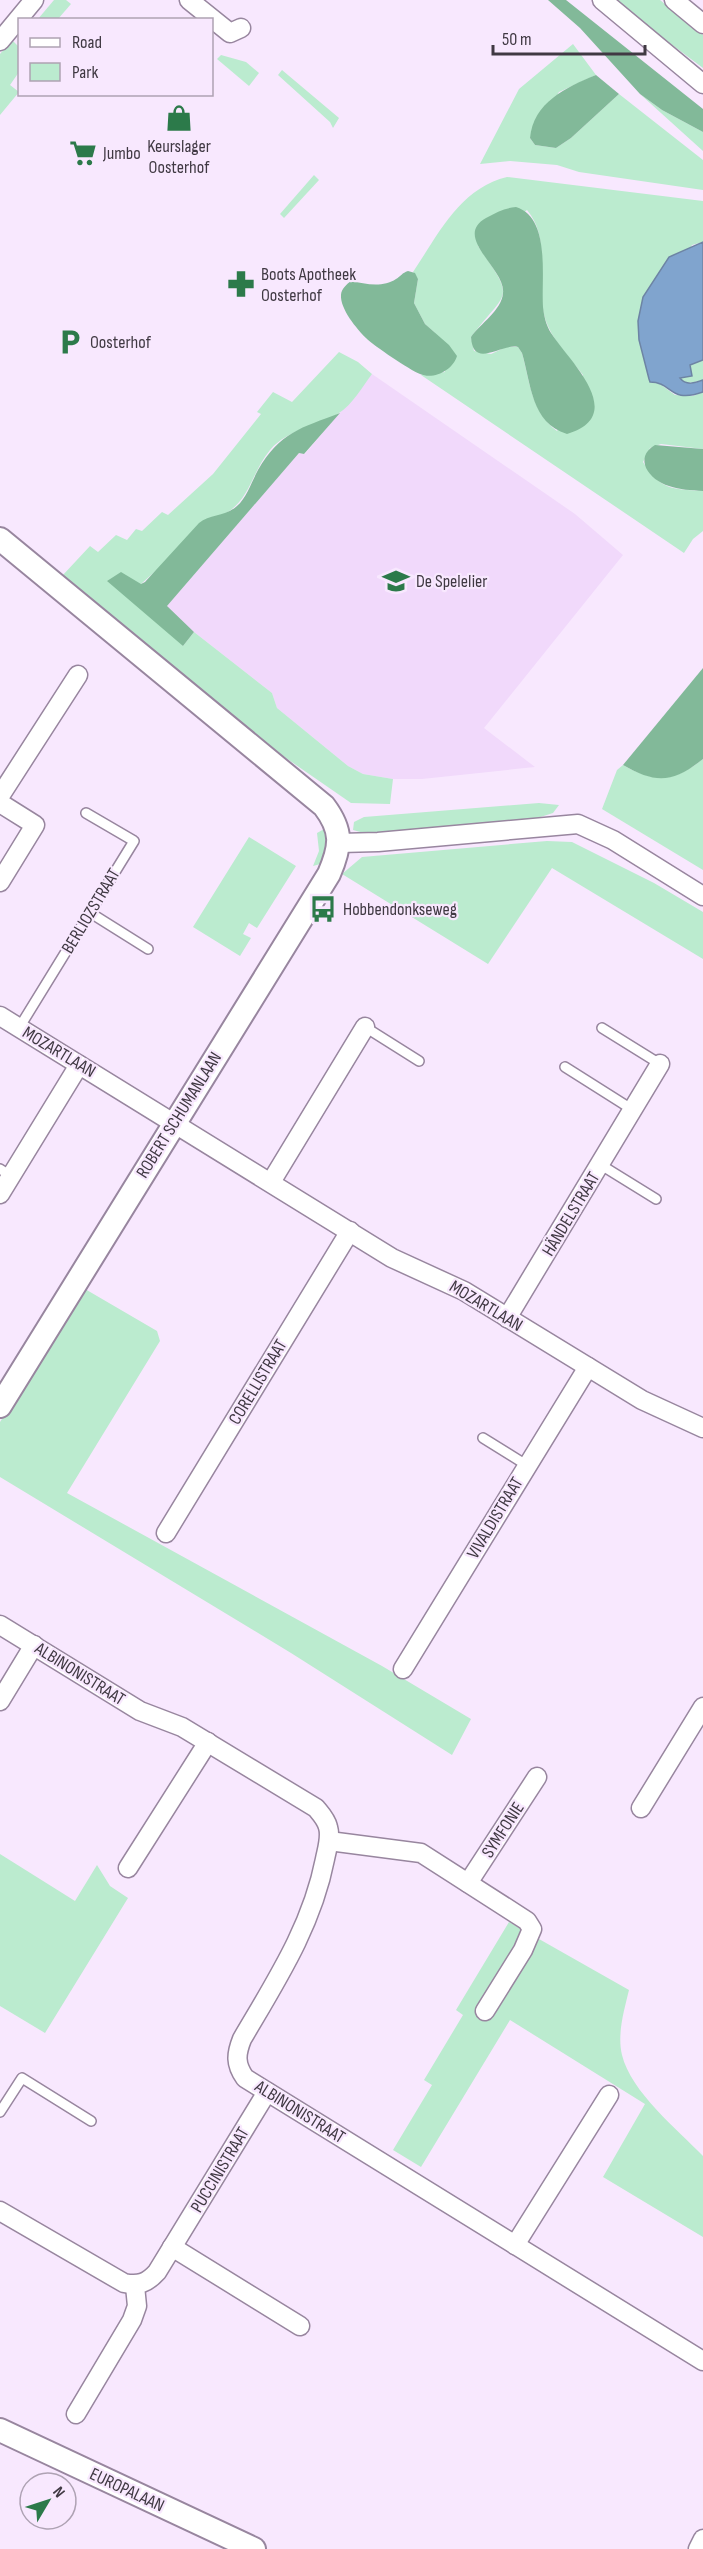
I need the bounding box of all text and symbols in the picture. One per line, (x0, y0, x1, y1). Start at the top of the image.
legend (18, 18, 213, 96)
scale bar (493, 18, 644, 56)
text: 50 m (502, 29, 532, 50)
text: Road (72, 32, 102, 53)
text: Park (72, 62, 98, 83)
shop icon: Keurslager Oosterhof (164, 103, 194, 133)
place label: Keurslager Oosterhof (147, 136, 211, 178)
supermarket icon: Jumbo (68, 138, 98, 168)
place label: Jumbo (102, 143, 141, 164)
place label: Boots Apotheek Oosterhof (261, 264, 356, 306)
pharmacy icon: Boots Apotheek Oosterhof (226, 269, 256, 299)
parking icon: Oosterhof (55, 327, 85, 357)
place label: Oosterhof (90, 332, 152, 353)
school or university icon: De Spelelier (381, 566, 411, 596)
place label: De Spelelier (416, 571, 487, 592)
street label: BERLIOZSTRAAT (57, 865, 125, 957)
bus stop icon: Hobbendonkseweg (308, 894, 338, 924)
place label: Hobbendonkseweg (343, 899, 457, 920)
street label: MOZARTLAAN (19, 1022, 99, 1082)
street label: ROBERT SCHUMANLAAN (132, 1048, 226, 1182)
street label: HÄNDELSTRAAT (538, 1168, 604, 1260)
street label: MOZARTLAAN (446, 1276, 526, 1336)
street label: CORELLISTRAAT (224, 1336, 292, 1428)
street label: VIVALDISTRAAT (462, 1473, 528, 1563)
street label: ALBINONISTRAAT (30, 1637, 129, 1710)
street label: SYMFONIE (477, 1798, 529, 1862)
street label: ALBINONISTRAAT (250, 2075, 349, 2148)
street label: PUCCINISTRAAT (186, 2124, 254, 2216)
street label: EUROPALAAN (86, 2464, 168, 2516)
north arrow (18, 2471, 78, 2531)
text: N (48, 2483, 69, 2502)

